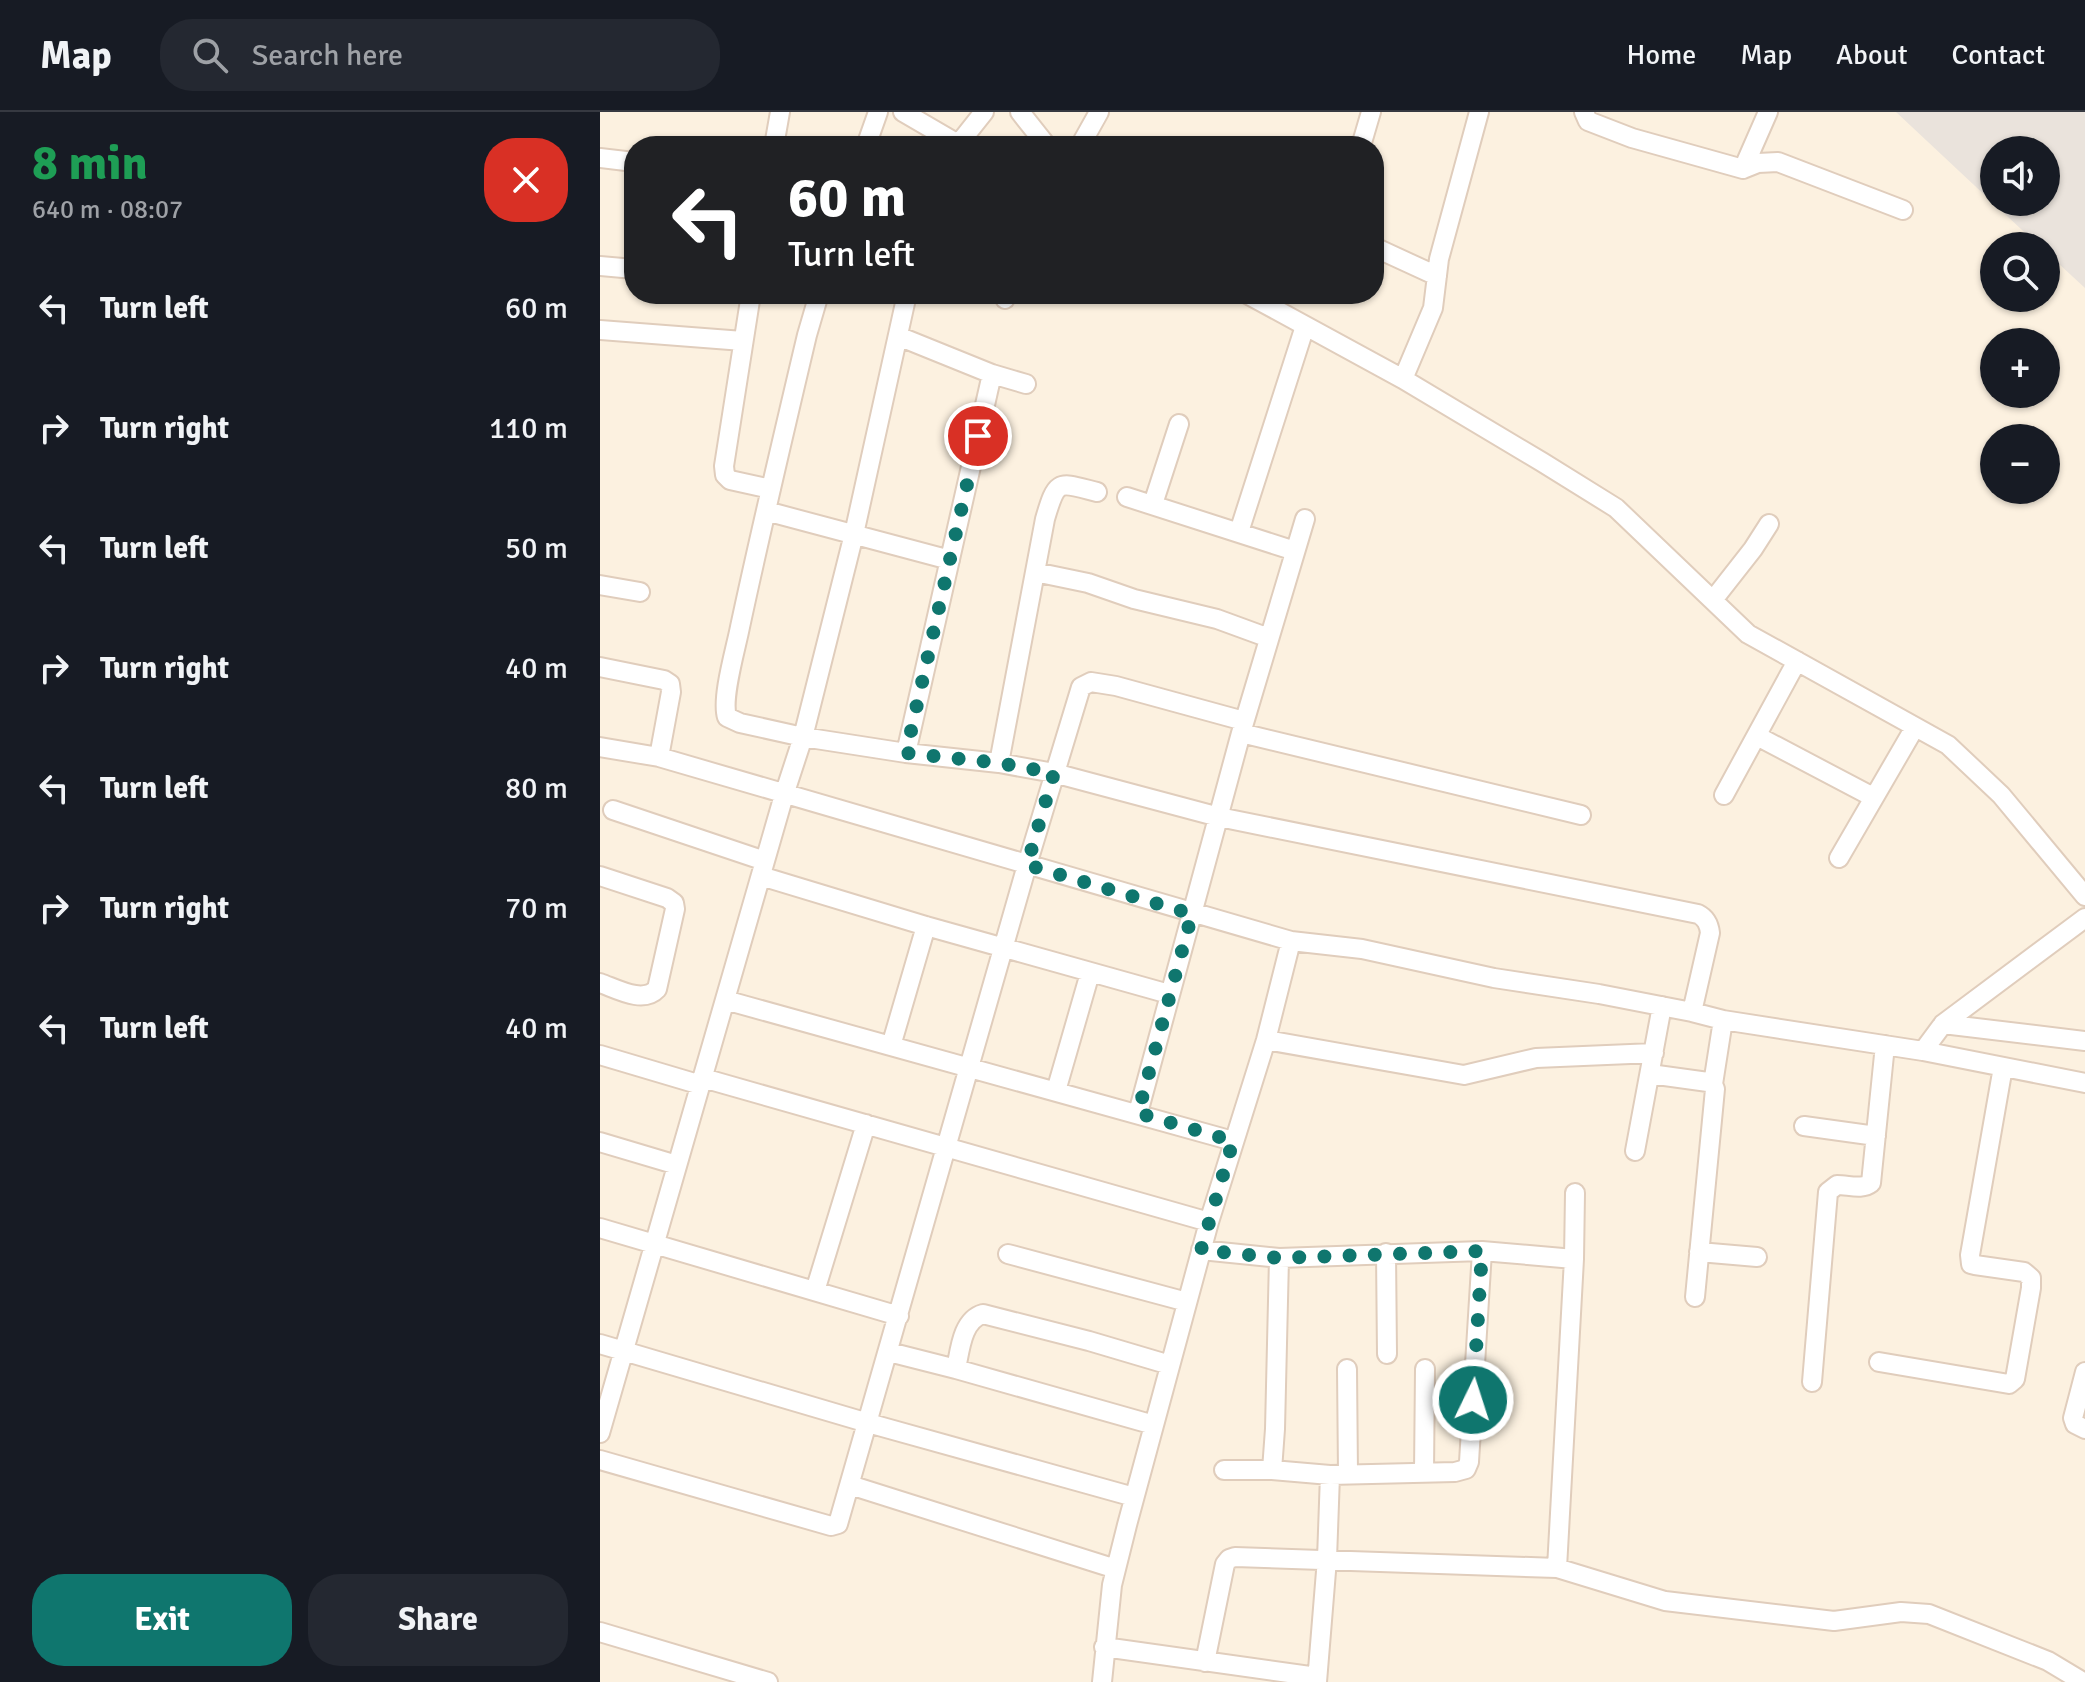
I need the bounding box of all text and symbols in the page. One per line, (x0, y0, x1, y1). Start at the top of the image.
search box (160, 19, 720, 91)
text: Map (40, 32, 112, 79)
icon: search (188, 33, 232, 77)
text: Search here (252, 37, 403, 74)
text: Home (1627, 38, 1696, 72)
text: Map (1740, 38, 1792, 72)
text: About (1836, 38, 1908, 72)
text: Contact (1952, 38, 2045, 72)
text: 8 min (32, 134, 148, 193)
map controls (1980, 136, 2060, 504)
button: sound (1980, 136, 2060, 216)
button: close (484, 138, 568, 222)
text: 60 m (788, 163, 906, 232)
icon: left (656, 168, 760, 272)
text: 640 m · 08:07 (32, 194, 183, 226)
text: Turn left (788, 232, 915, 277)
button: search (1980, 232, 2060, 312)
icon: left (32, 286, 76, 330)
text: Turn left (100, 290, 209, 327)
text: 60 m (505, 290, 568, 327)
button: + (1980, 328, 2060, 408)
pin (944, 402, 1012, 470)
icon: right (32, 406, 76, 450)
text: Turn right (100, 410, 229, 447)
text: 110 m (489, 410, 568, 447)
icon: arrive (956, 414, 1000, 458)
button: − (1980, 424, 2060, 504)
icon: left (32, 526, 76, 570)
text: Turn left (100, 530, 209, 567)
text: 50 m (505, 530, 568, 567)
icon: right (32, 646, 76, 690)
text: Turn right (100, 650, 229, 687)
text: 40 m (505, 650, 568, 687)
icon: left (32, 766, 76, 810)
text: Turn left (100, 770, 209, 807)
text: 80 m (505, 770, 568, 807)
icon: right (32, 886, 76, 930)
text: Turn right (100, 890, 229, 927)
text: 70 m (505, 890, 568, 927)
icon: left (32, 1006, 76, 1050)
text: Turn left (100, 1010, 209, 1047)
text: 40 m (505, 1010, 568, 1047)
position arrow (1431, 1358, 1515, 1442)
button: Exit (32, 1574, 292, 1666)
button: Share (308, 1574, 568, 1666)

